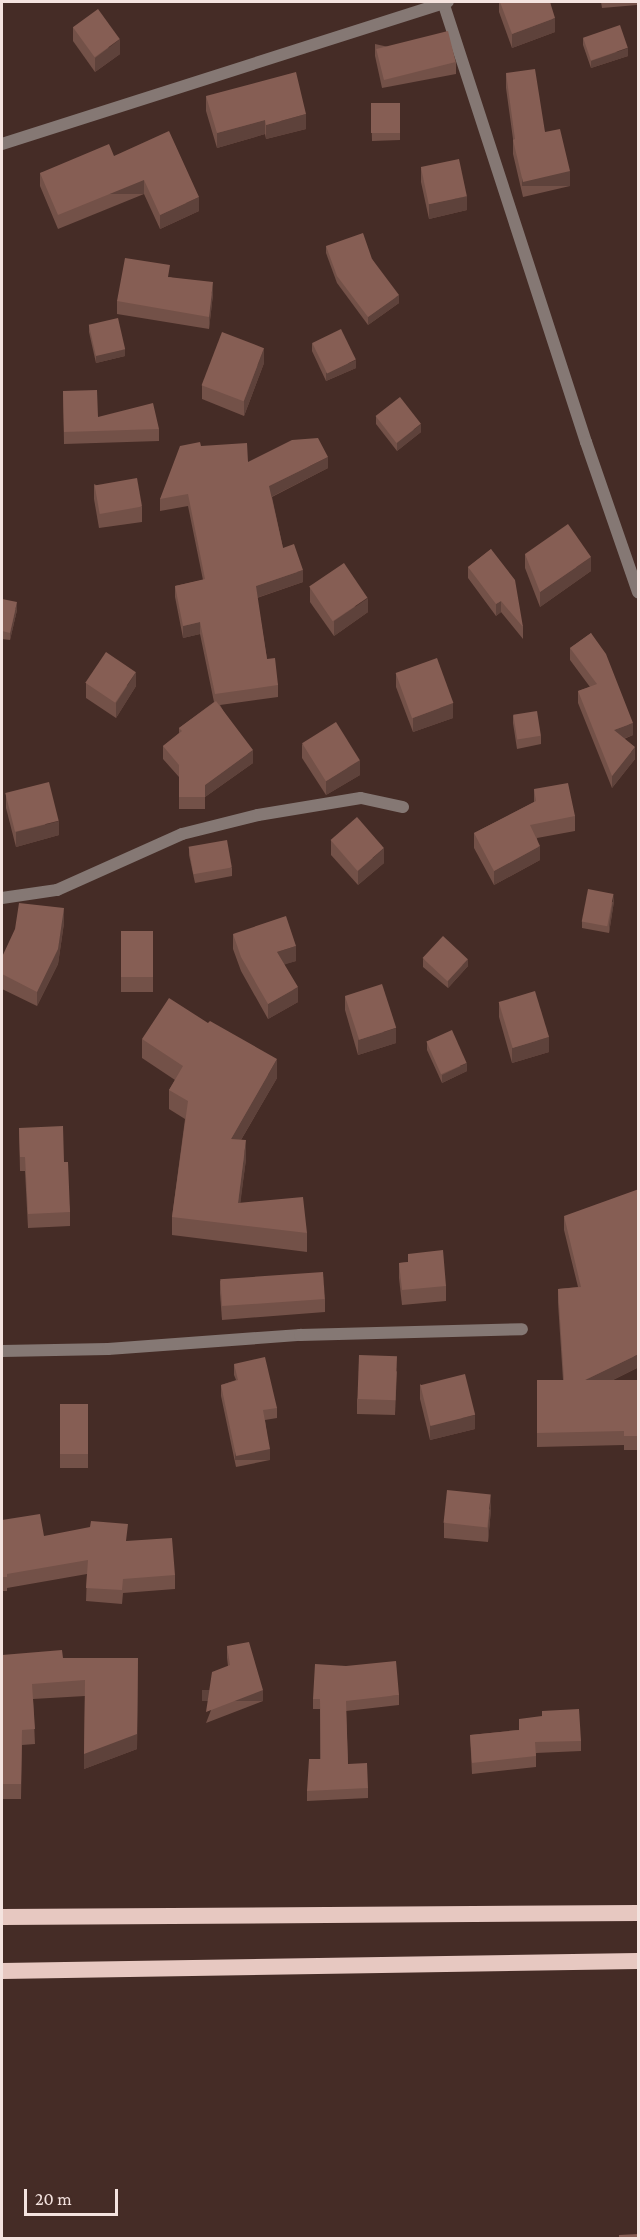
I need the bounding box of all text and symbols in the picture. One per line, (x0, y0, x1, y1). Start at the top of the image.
scale bar (27, 2177, 122, 2215)
text: 20 m (35, 2189, 72, 2209)

